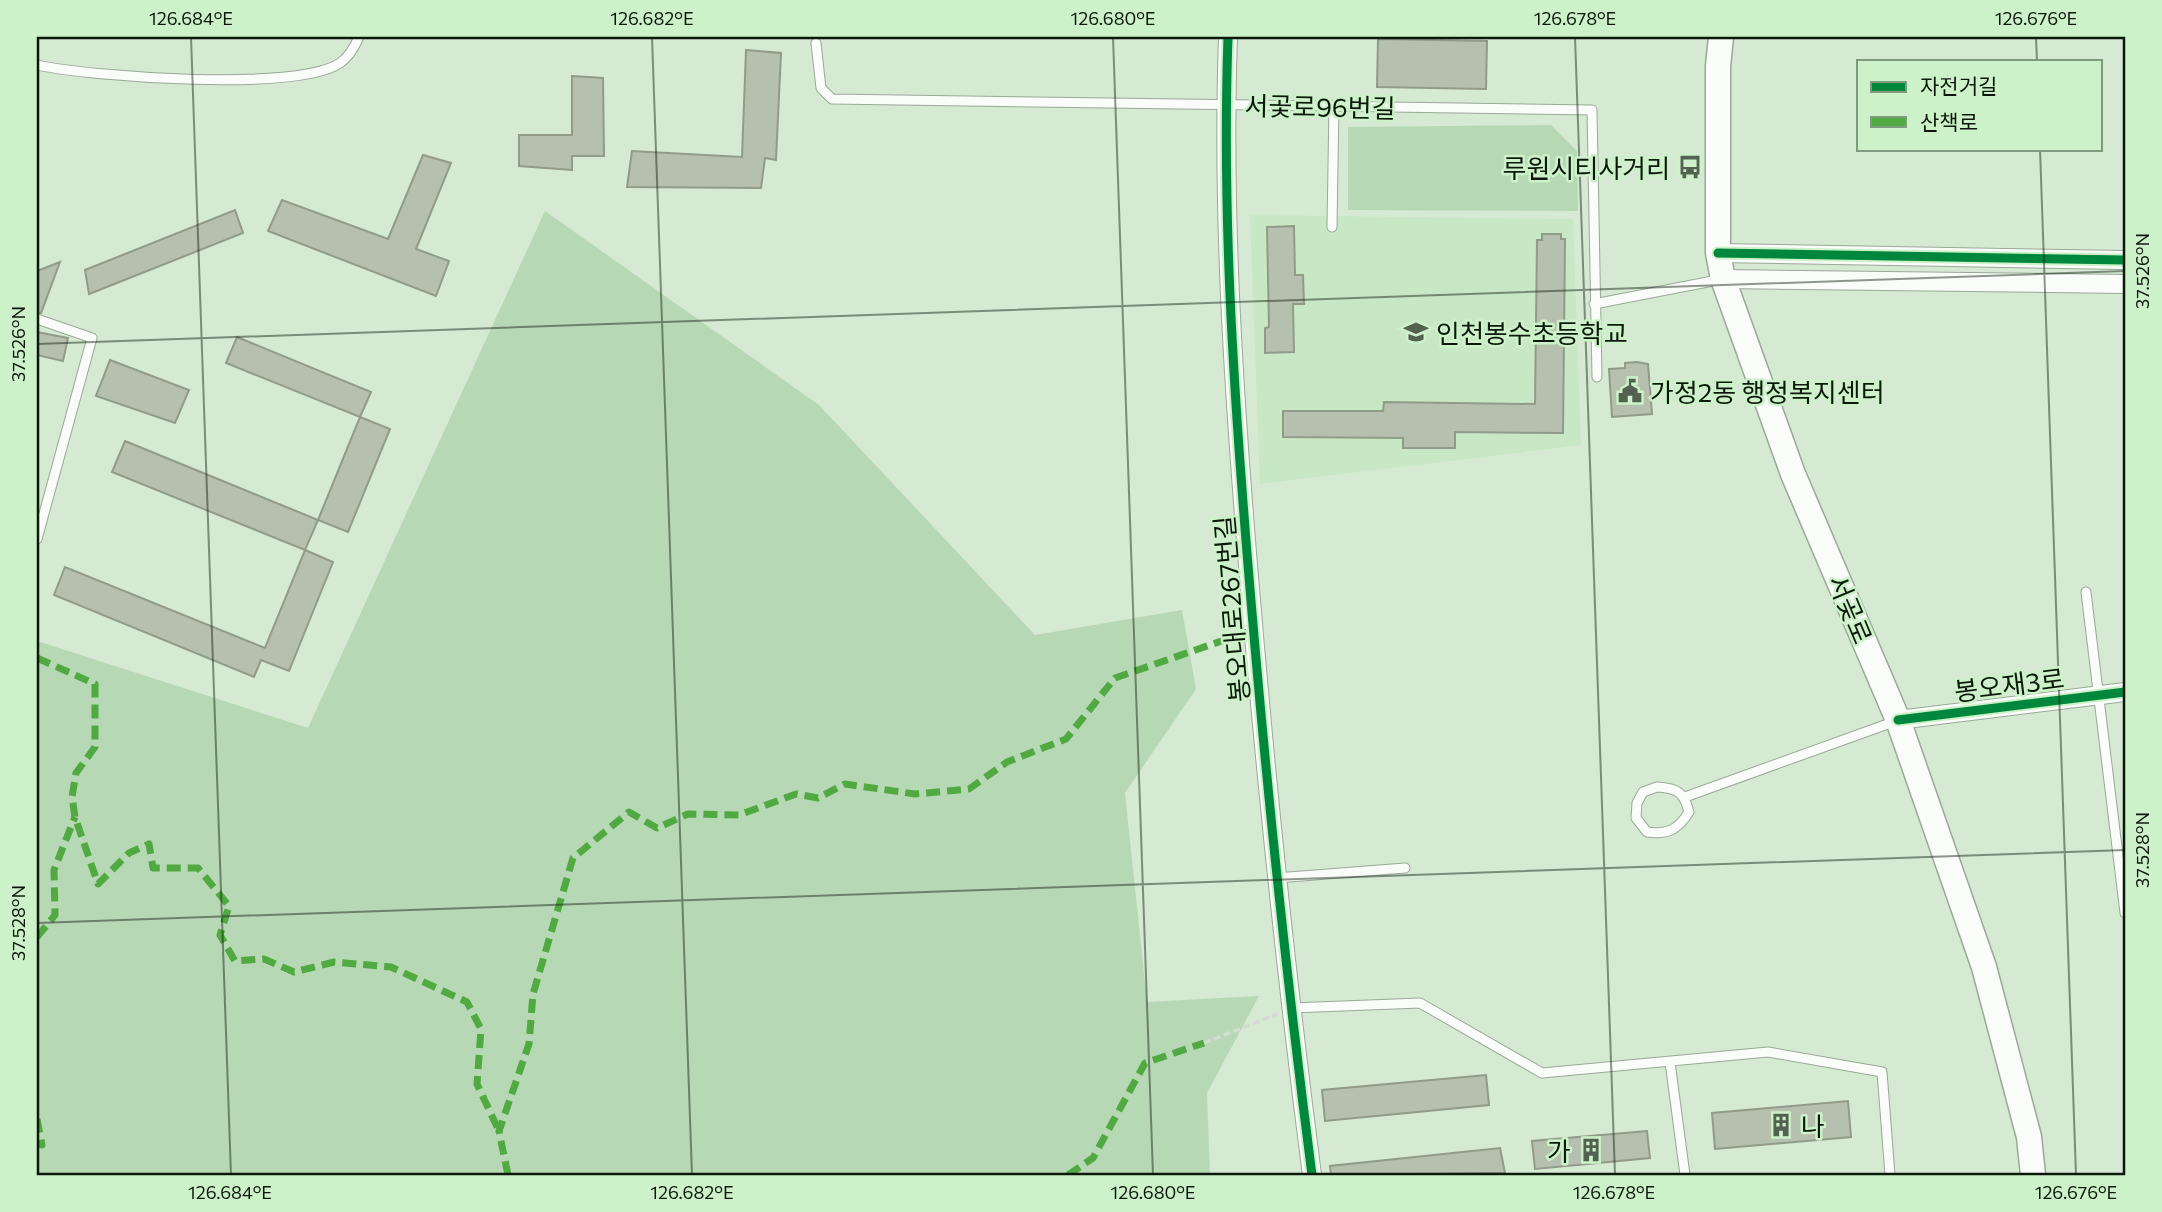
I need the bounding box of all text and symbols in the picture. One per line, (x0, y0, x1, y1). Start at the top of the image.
text: 126.684°E (149, 7, 233, 29)
text: 126.682°E (610, 7, 694, 29)
text: 126.680°E (1071, 7, 1155, 29)
text: 126.678°E (1534, 7, 1616, 29)
text: 126.676°E (1995, 7, 2077, 29)
legend (1857, 60, 2102, 150)
text: 자전거길 (1920, 73, 1997, 98)
street label: 서곷로96번길 (1244, 89, 1396, 123)
text: 산책로 (1920, 109, 1978, 134)
place label: 루원시티사거리 (1503, 152, 1670, 183)
bus stop icon: 루원시티사거리 (1676, 153, 1704, 181)
text: 37.526°N (2131, 233, 2153, 309)
text: 37.526°N (7, 306, 29, 382)
place label: 인천봉수초등학교 (1436, 317, 1627, 348)
school or university icon: 인천봉수초등학교 (1402, 318, 1430, 346)
place label: 가정2동 행정복지센터 (1650, 376, 1885, 407)
public building icon: 가정2동 행정복지센터 (1616, 377, 1644, 405)
street label: 봉오대로267번길 (1207, 514, 1255, 704)
street label: 서곶로 (1823, 570, 1879, 648)
street label: 봉오재3로 (1952, 662, 2066, 706)
text: 37.528°N (2131, 812, 2153, 888)
text: 37.528°N (7, 885, 29, 961)
place label: 나 (1801, 1110, 1825, 1141)
building icon: 나 (1767, 1111, 1795, 1139)
place label: 가 (1547, 1135, 1571, 1166)
building icon: 가 (1577, 1136, 1605, 1164)
text: 126.684°E (188, 1181, 272, 1203)
text: 126.682°E (650, 1181, 734, 1203)
text: 126.680°E (1111, 1181, 1195, 1203)
text: 126.678°E (1573, 1181, 1655, 1203)
text: 126.676°E (2035, 1181, 2117, 1203)

